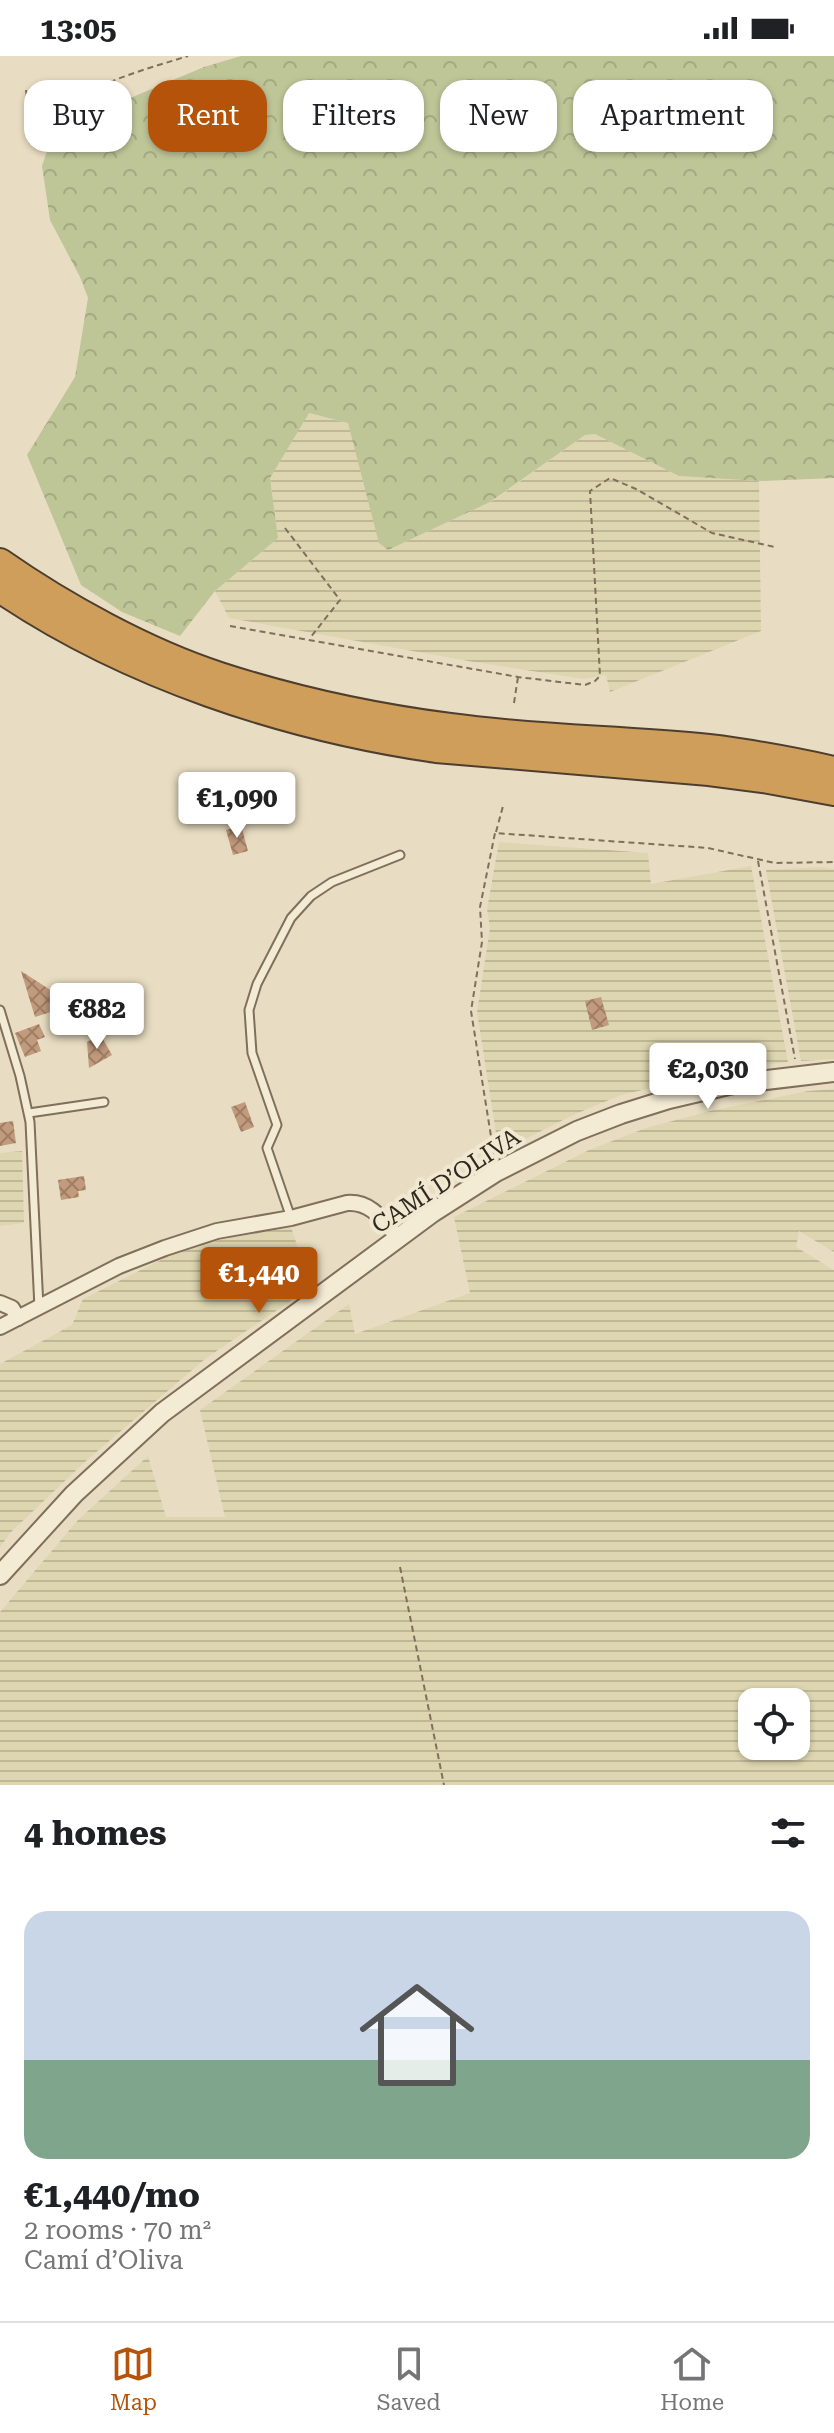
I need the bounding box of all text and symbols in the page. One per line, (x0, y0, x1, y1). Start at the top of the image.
text: 13:05 (40, 11, 117, 46)
chip: Buy (24, 80, 132, 152)
chip: Rent (148, 80, 267, 152)
chip: Filters (283, 80, 424, 152)
chip: New (440, 80, 557, 152)
chip: Apartment (573, 80, 773, 152)
pin: €1,090 (172, 772, 302, 840)
text: €1,090 (196, 783, 278, 813)
pin: €882 (50, 983, 144, 1051)
text: €882 (68, 994, 126, 1024)
pin: €2,030 (643, 1043, 773, 1111)
text: €2,030 (667, 1054, 749, 1084)
street label: CAMÍ D’OLIVA (366, 1122, 526, 1239)
pin: €1,440 (194, 1247, 324, 1315)
text: €1,440 (218, 1258, 300, 1288)
map controls (738, 1688, 810, 1760)
button: locate (738, 1688, 810, 1760)
icon: filters (766, 1811, 810, 1855)
text: 4 homes (24, 1813, 167, 1853)
icon: home (345, 1963, 489, 2107)
text: €1,440/mo (24, 2175, 200, 2215)
text: 2 rooms · 70 m² (24, 2215, 211, 2245)
text: Camí d’Oliva (24, 2245, 183, 2275)
tab: Map (110, 2342, 157, 2415)
tab: Saved (377, 2342, 441, 2415)
tab: Home (660, 2342, 724, 2415)

